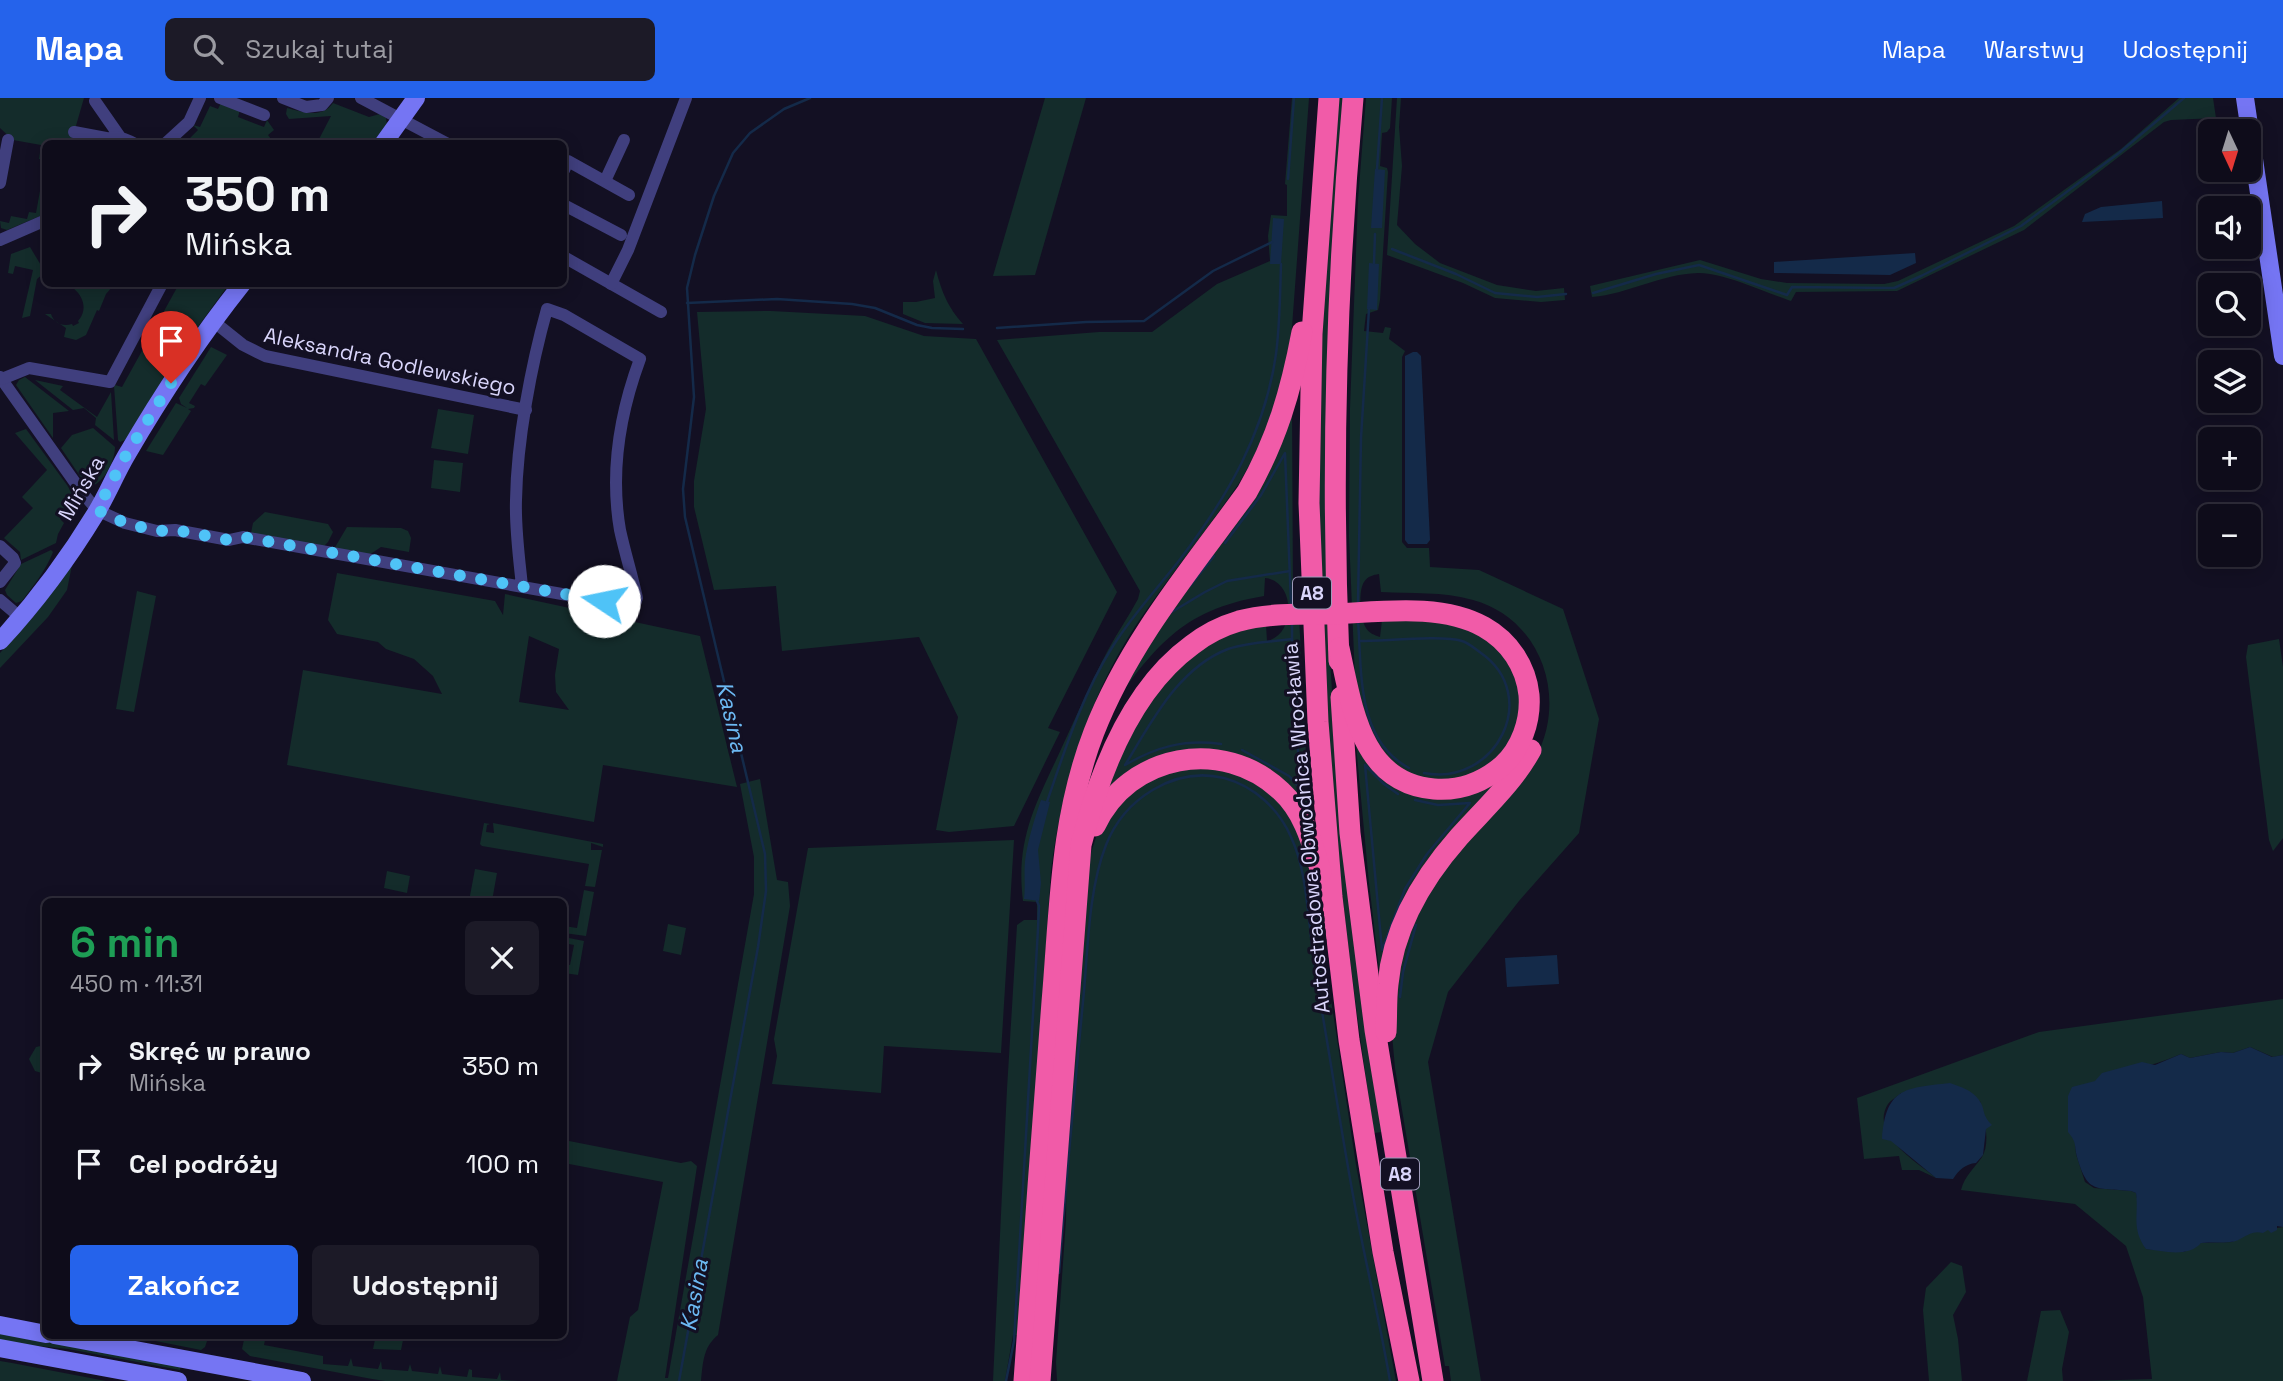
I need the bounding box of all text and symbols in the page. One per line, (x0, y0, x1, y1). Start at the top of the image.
search box (165, 18, 655, 81)
text: Mapa (35, 28, 123, 70)
icon: search (189, 30, 227, 68)
text: Szukaj tutaj (245, 32, 394, 66)
text: Mapa (1882, 34, 1946, 65)
text: Warstwy (1984, 34, 2085, 65)
text: Udostępnij (2123, 34, 2248, 65)
north arrow (2198, 119, 2261, 182)
map controls (2198, 119, 2261, 567)
text: 350 m (185, 163, 330, 225)
icon: right (70, 168, 161, 259)
button: sound (2198, 196, 2261, 259)
text: Mińska (185, 224, 292, 264)
button: search (2198, 273, 2261, 336)
pin (141, 311, 201, 383)
street label: Aleksandra Godlewskiego (261, 321, 519, 401)
icon: arrive (152, 322, 190, 360)
button: layers (2198, 350, 2261, 413)
button: + (2198, 427, 2261, 490)
street label: Mińska (52, 451, 110, 525)
button: − (2198, 504, 2261, 567)
position arrow (567, 564, 641, 638)
road number: A8 (1293, 578, 1331, 608)
street label: Autostradowa Obwodnica Wrocławia (1276, 642, 1336, 1014)
water label: Kasina (709, 678, 755, 756)
text: 6 min (70, 916, 180, 969)
button: close (465, 921, 539, 995)
text: 450 m · 11:31 (70, 969, 203, 999)
text: Skręć w prawo (129, 1034, 311, 1068)
icon: right (70, 1047, 108, 1085)
text: 350 m (462, 1049, 539, 1083)
text: Mińska (129, 1068, 206, 1098)
icon: arrive (70, 1145, 108, 1183)
text: Cel podróży (129, 1147, 278, 1181)
text: 100 m (466, 1147, 539, 1181)
road number: A8 (1381, 1158, 1419, 1190)
button: Zakończ (70, 1245, 298, 1325)
button: Udostępnij (312, 1245, 539, 1325)
water label: Kasina (673, 1256, 715, 1333)

